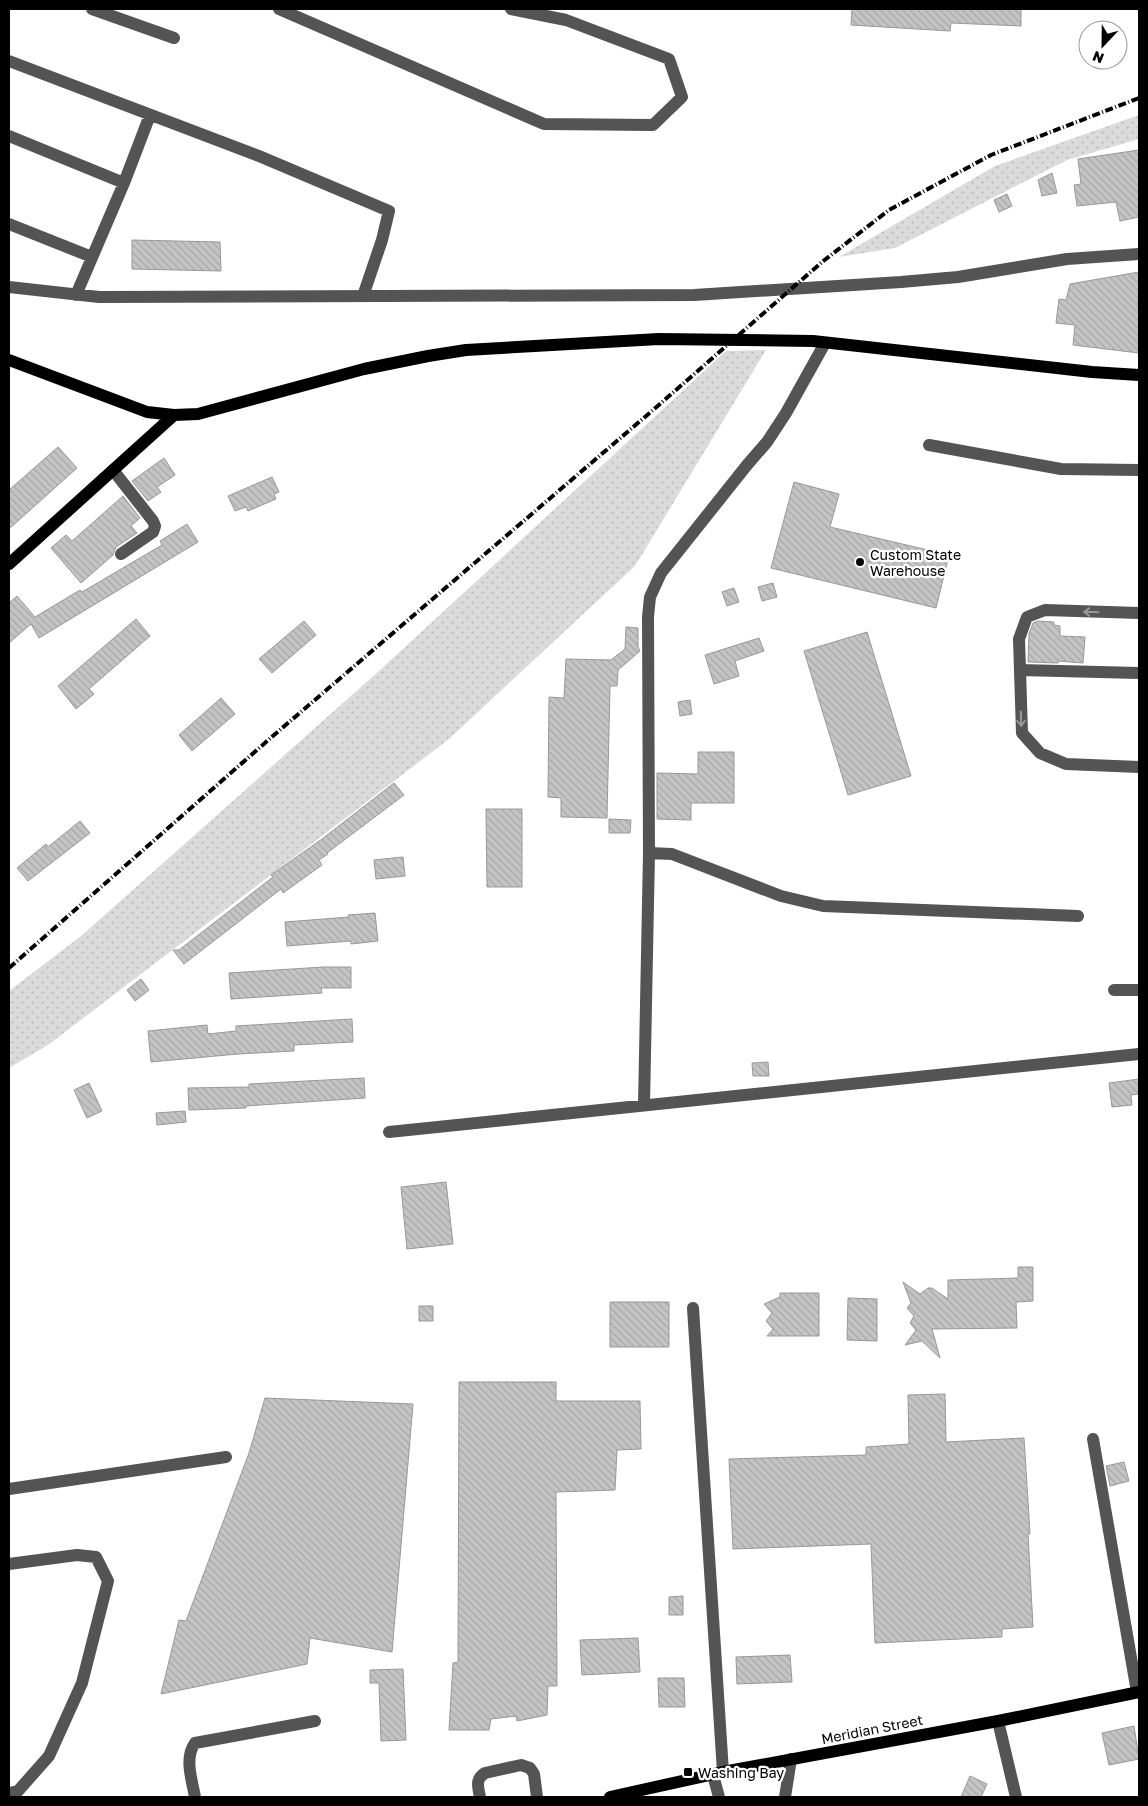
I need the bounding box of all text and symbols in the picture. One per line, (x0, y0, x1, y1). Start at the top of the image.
north arrow (1078, 20, 1128, 70)
text: N (1090, 48, 1106, 67)
place label: Custom State Warehouse (870, 546, 961, 579)
marker: Custom State Warehouse (854, 556, 866, 568)
one-way arrow (1083, 607, 1099, 616)
one-way arrow (1017, 711, 1026, 727)
street label: Meridian Street (820, 1711, 924, 1747)
place label: Washing Bay (698, 1764, 784, 1781)
marker: Washing Bay (682, 1766, 694, 1778)

